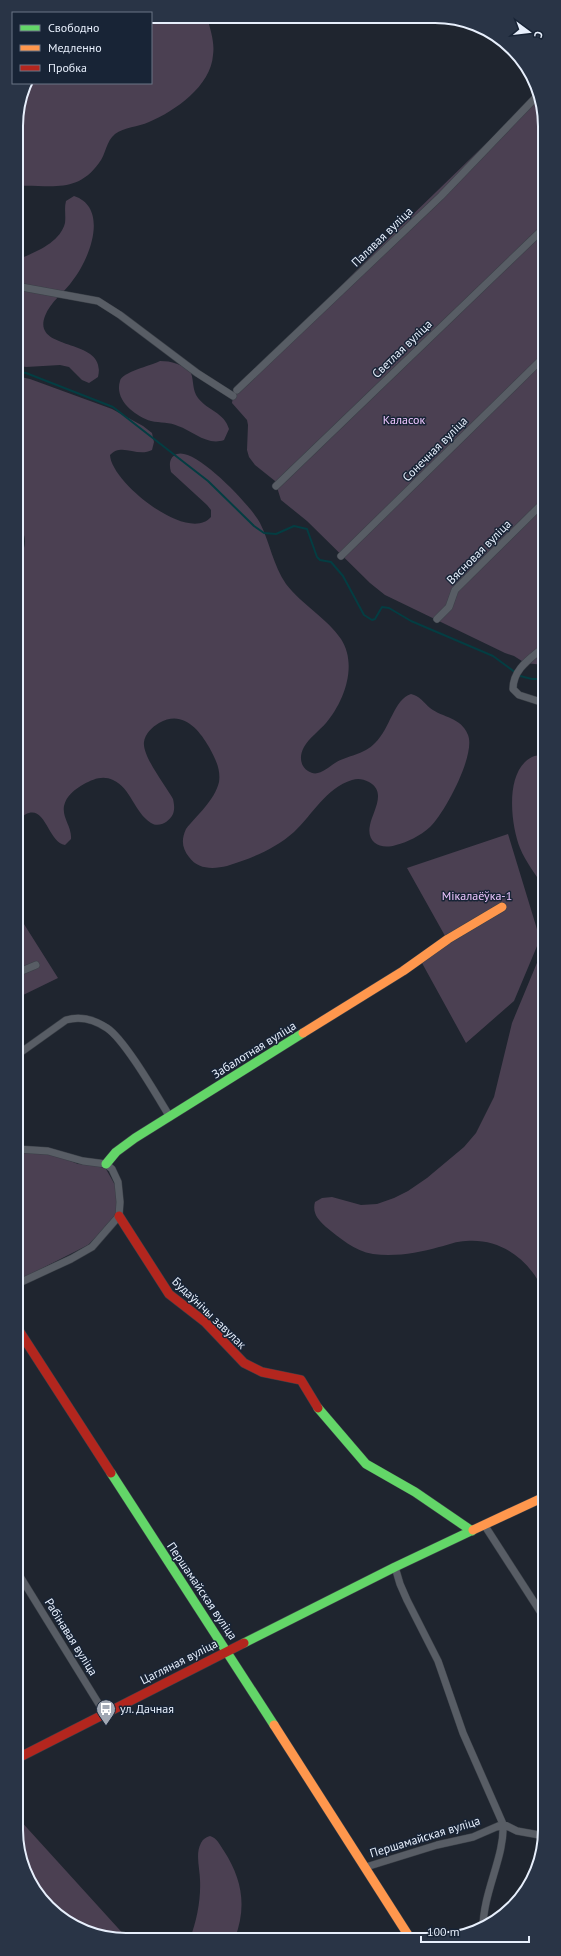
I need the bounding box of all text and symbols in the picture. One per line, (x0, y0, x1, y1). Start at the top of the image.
legend (12, 12, 152, 84)
north arrow (509, 12, 549, 52)
text: Свободно (48, 20, 99, 35)
text: С (531, 30, 546, 39)
text: Медленно (48, 40, 102, 55)
text: Пробка (48, 60, 87, 75)
street label: Палявая вуліца (348, 204, 416, 270)
street label: Светлая вуліца (369, 316, 435, 381)
park label: Каласок (383, 412, 426, 427)
street label: Сонечная вуліца (399, 413, 470, 484)
street label: Вясновая вуліца (443, 516, 514, 587)
park label: Мікалаёўка-1 (442, 888, 512, 903)
street label: Забалотная вуліца (209, 1018, 299, 1081)
street label: Будаўнічы завулак (169, 1274, 250, 1352)
street label: Першамайская вуліца (164, 1539, 241, 1643)
street label: Рабінавая вуліца (42, 1595, 101, 1678)
street label: Цагляная вуліца (138, 1636, 220, 1687)
bus stop icon: ул. Дачная (95, 1698, 117, 1726)
place label: ул. Дачная (120, 1701, 174, 1716)
street label: Першамайская вуліца (368, 1813, 482, 1860)
scale bar (421, 1918, 529, 1944)
text: 100 m (427, 1924, 460, 1939)

